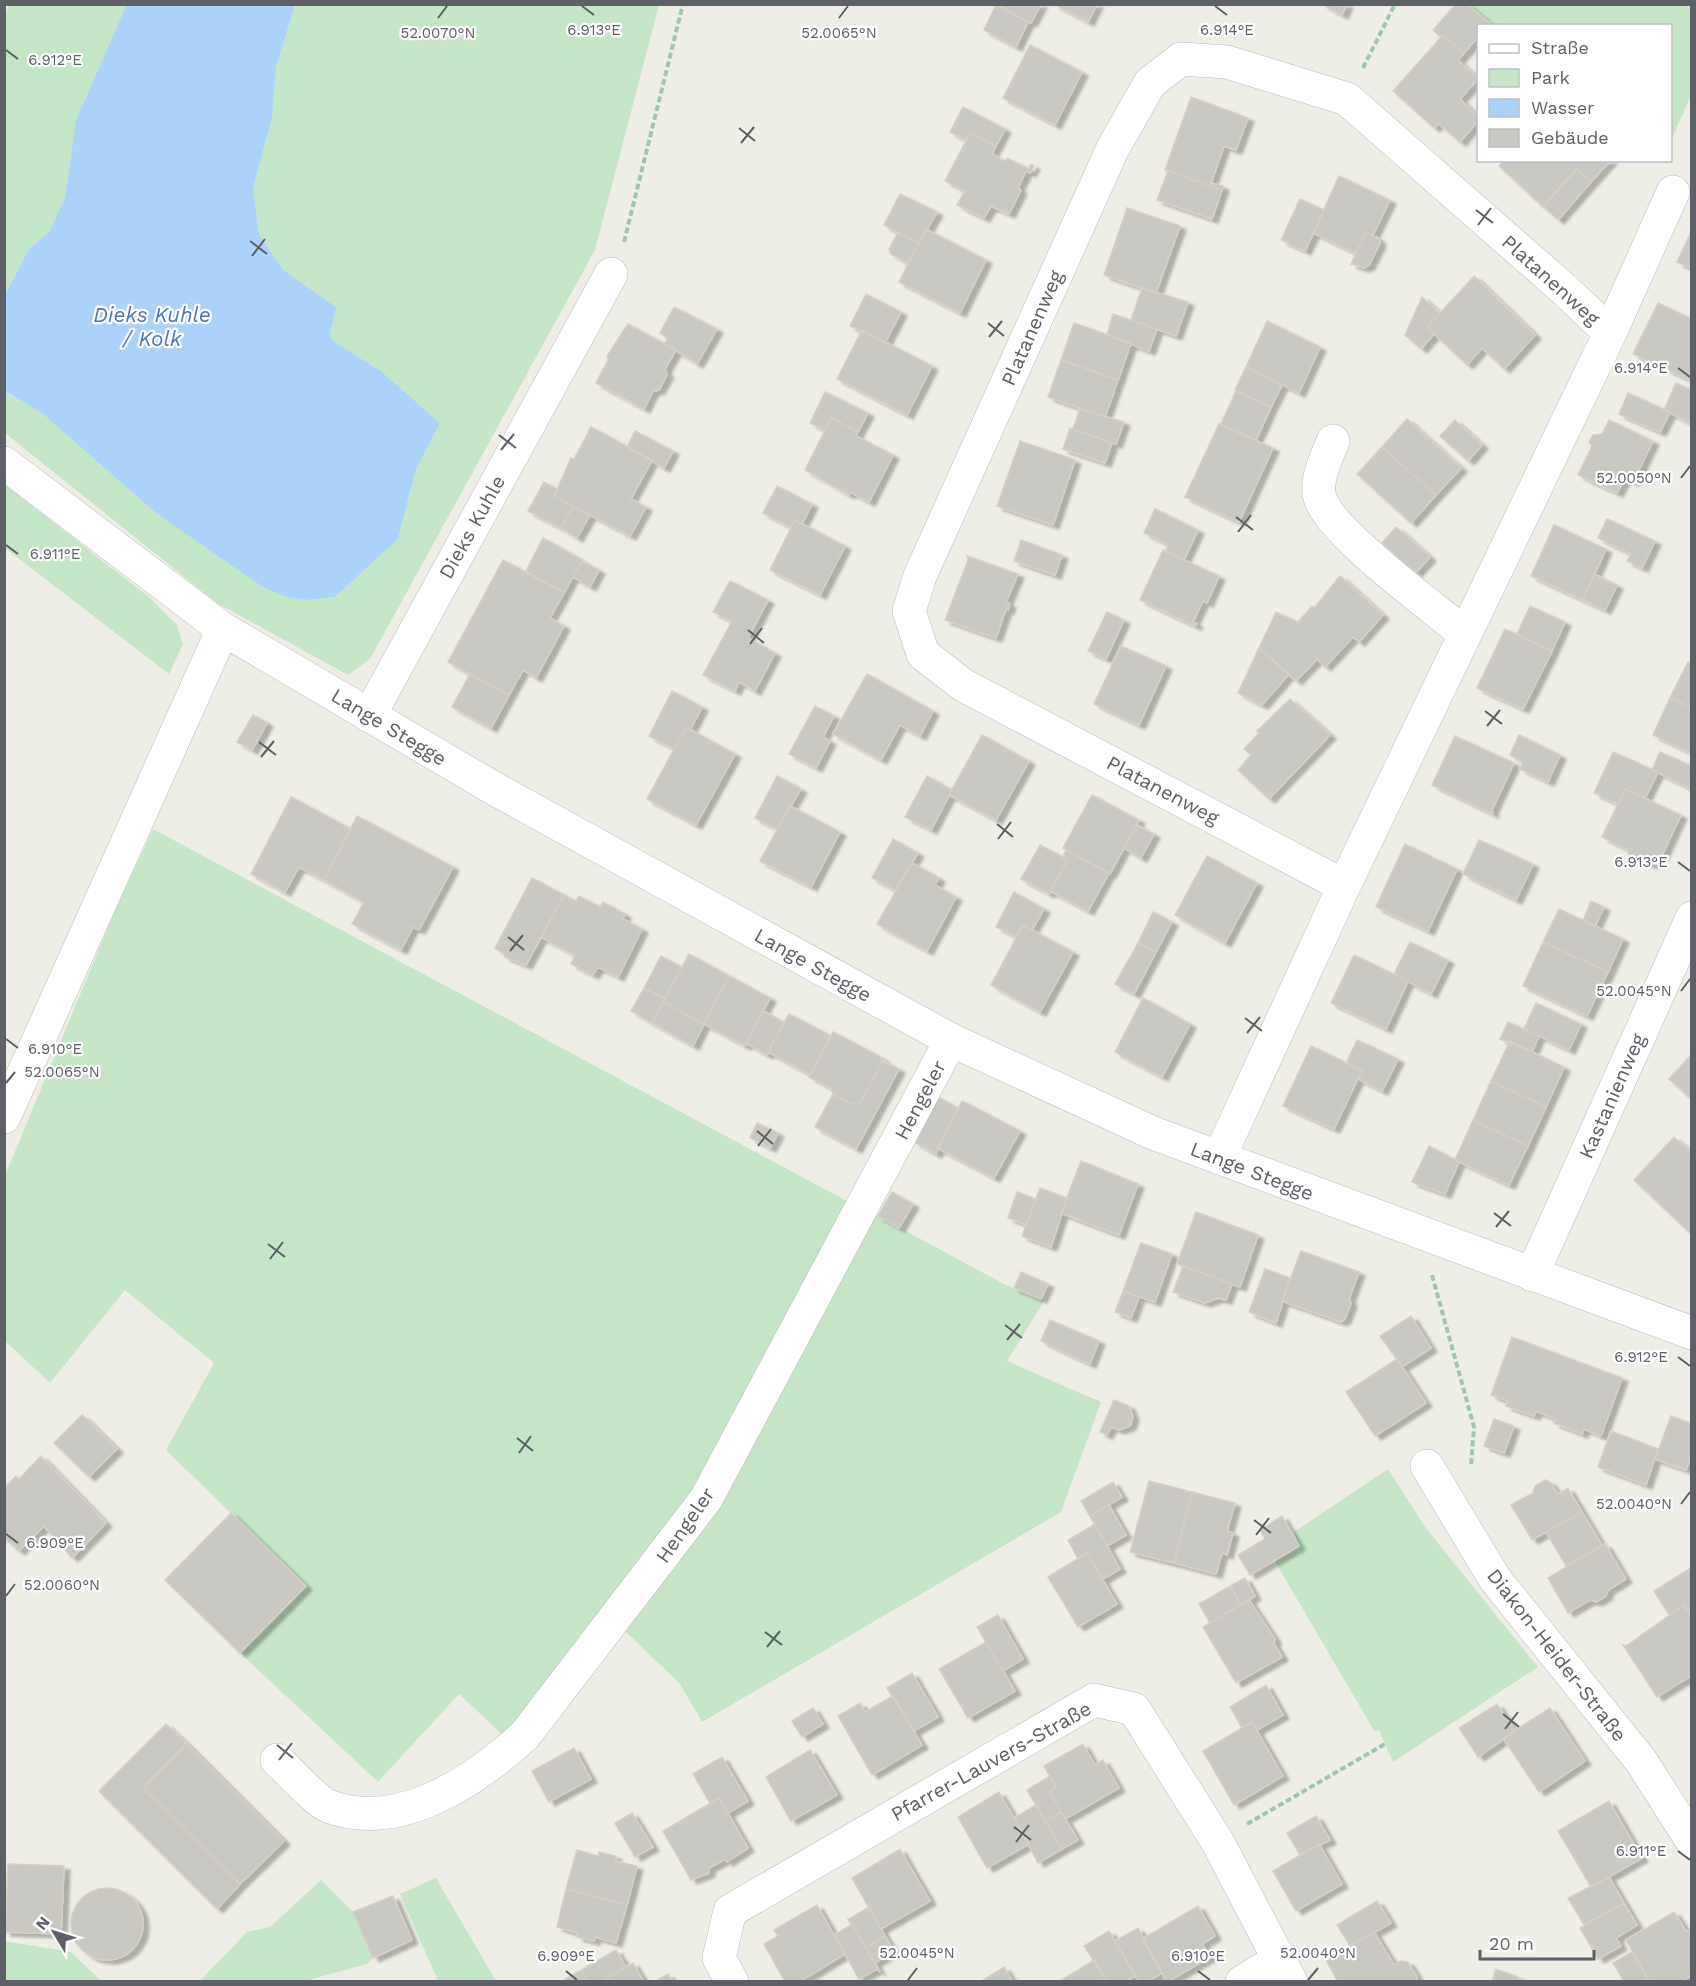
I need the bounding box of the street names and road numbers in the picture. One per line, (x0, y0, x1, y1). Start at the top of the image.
street label: Platanenweg (1497, 230, 1605, 331)
street label: Platanenweg (996, 266, 1068, 389)
street label: Dieks Kuhle (434, 471, 510, 583)
street label: Lange Stegge (327, 683, 451, 771)
street label: Platanenweg (1103, 750, 1224, 830)
street label: Lange Stegge (750, 923, 876, 1007)
street label: Kastanienweg (1574, 1029, 1650, 1162)
street label: Hengeler (889, 1056, 951, 1144)
street label: Lange Stegge (1187, 1136, 1317, 1206)
street label: Hengeler (650, 1483, 720, 1567)
street label: Diakon-Heider-Straße (1482, 1564, 1632, 1746)
street label: Pfarrer-Lauvers-Straße (887, 1696, 1095, 1826)

